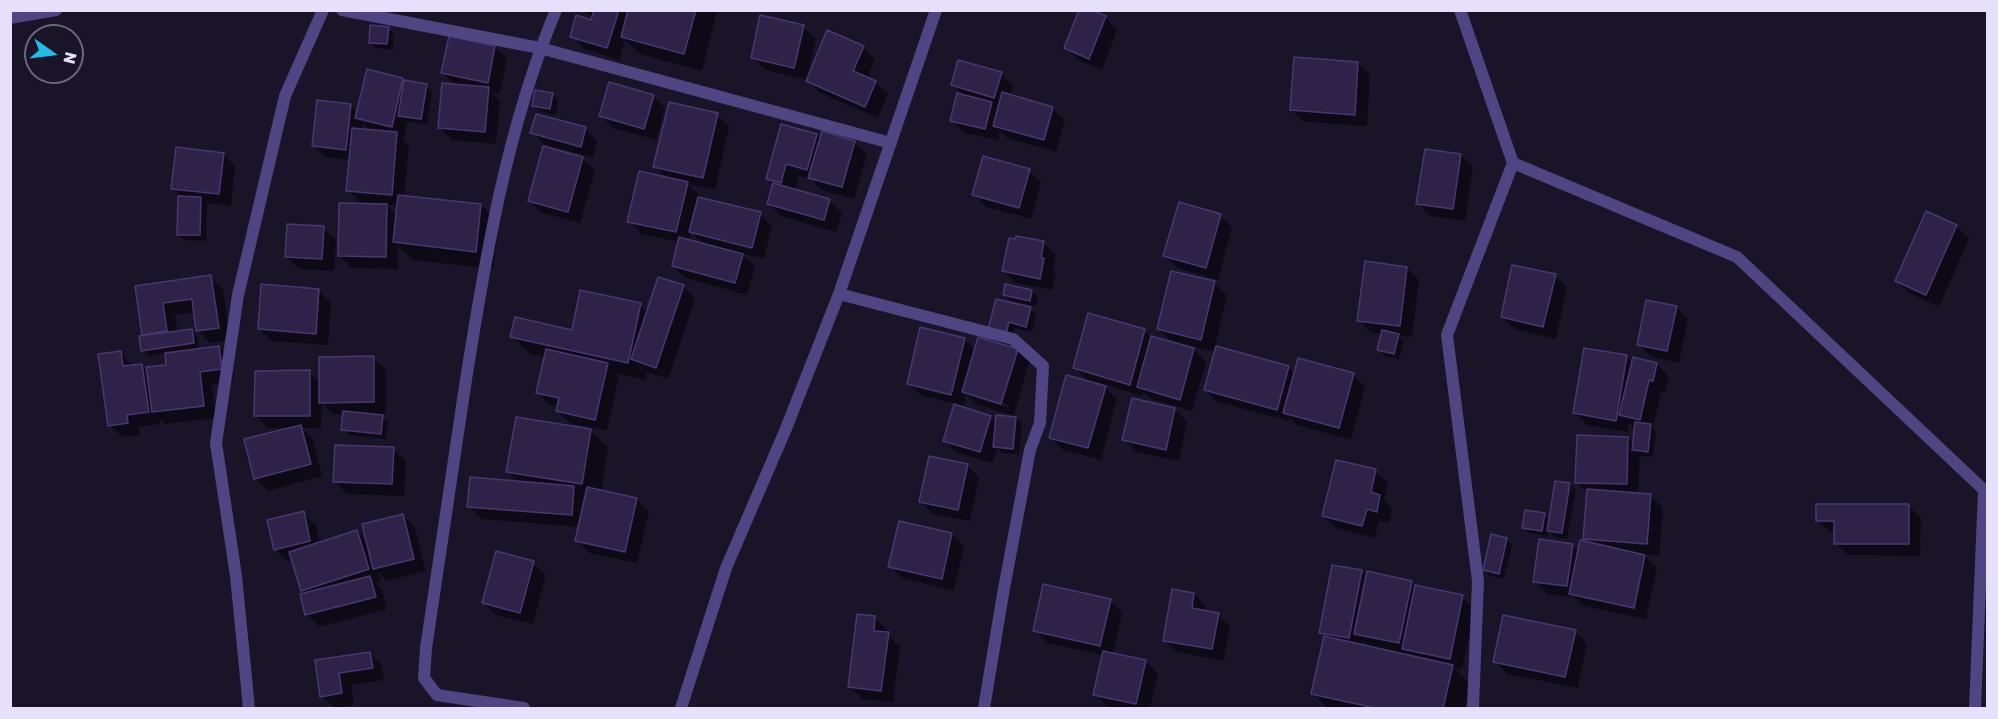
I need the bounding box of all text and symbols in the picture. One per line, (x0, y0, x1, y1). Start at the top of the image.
north arrow (24, 24, 84, 84)
text: N (59, 50, 81, 66)

